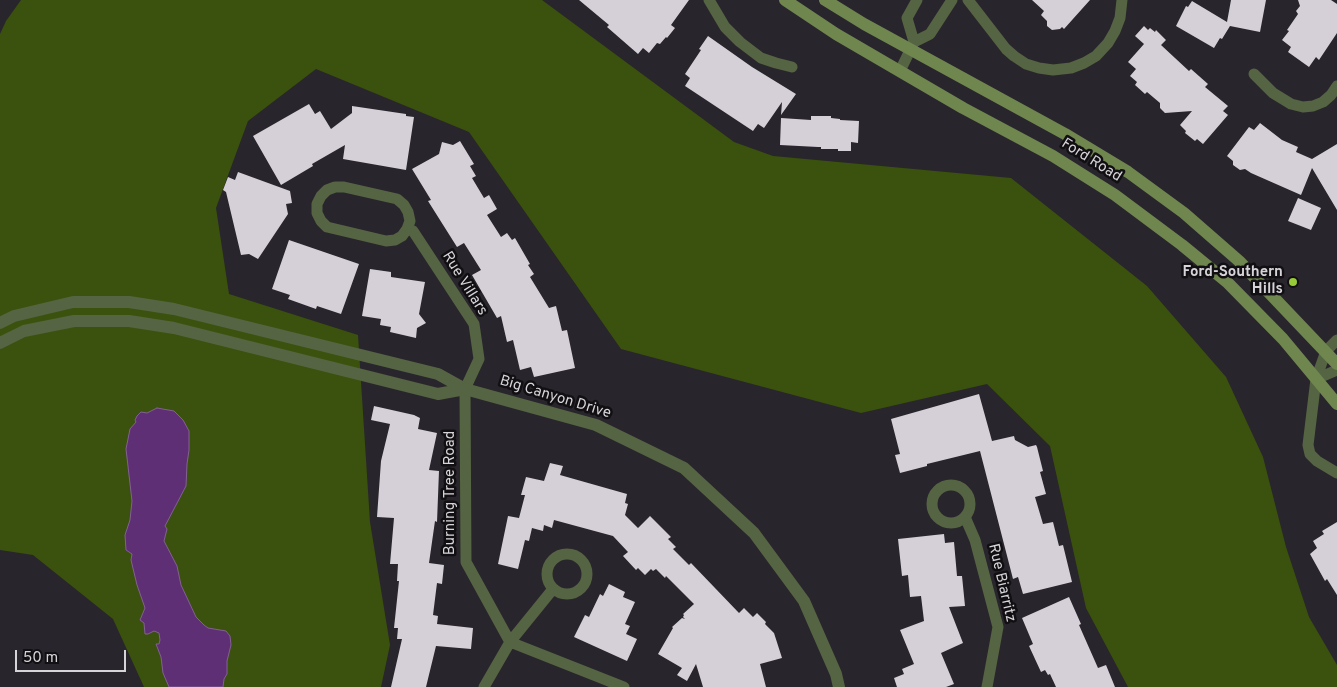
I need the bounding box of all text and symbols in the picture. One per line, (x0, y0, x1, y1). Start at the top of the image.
street label: Ford Road (1058, 135, 1124, 187)
street label: Rue Villars (437, 249, 491, 319)
place label: Ford-Southern Hills (1182, 264, 1283, 299)
marker: Ford-Southern Hills (1287, 276, 1299, 288)
street label: Big Canyon Drive (497, 373, 613, 423)
street label: Burning Tree Road (442, 431, 460, 555)
street label: Rue Biarritz (983, 542, 1019, 624)
scale bar (18, 640, 129, 672)
text: 50 m (23, 649, 58, 668)

